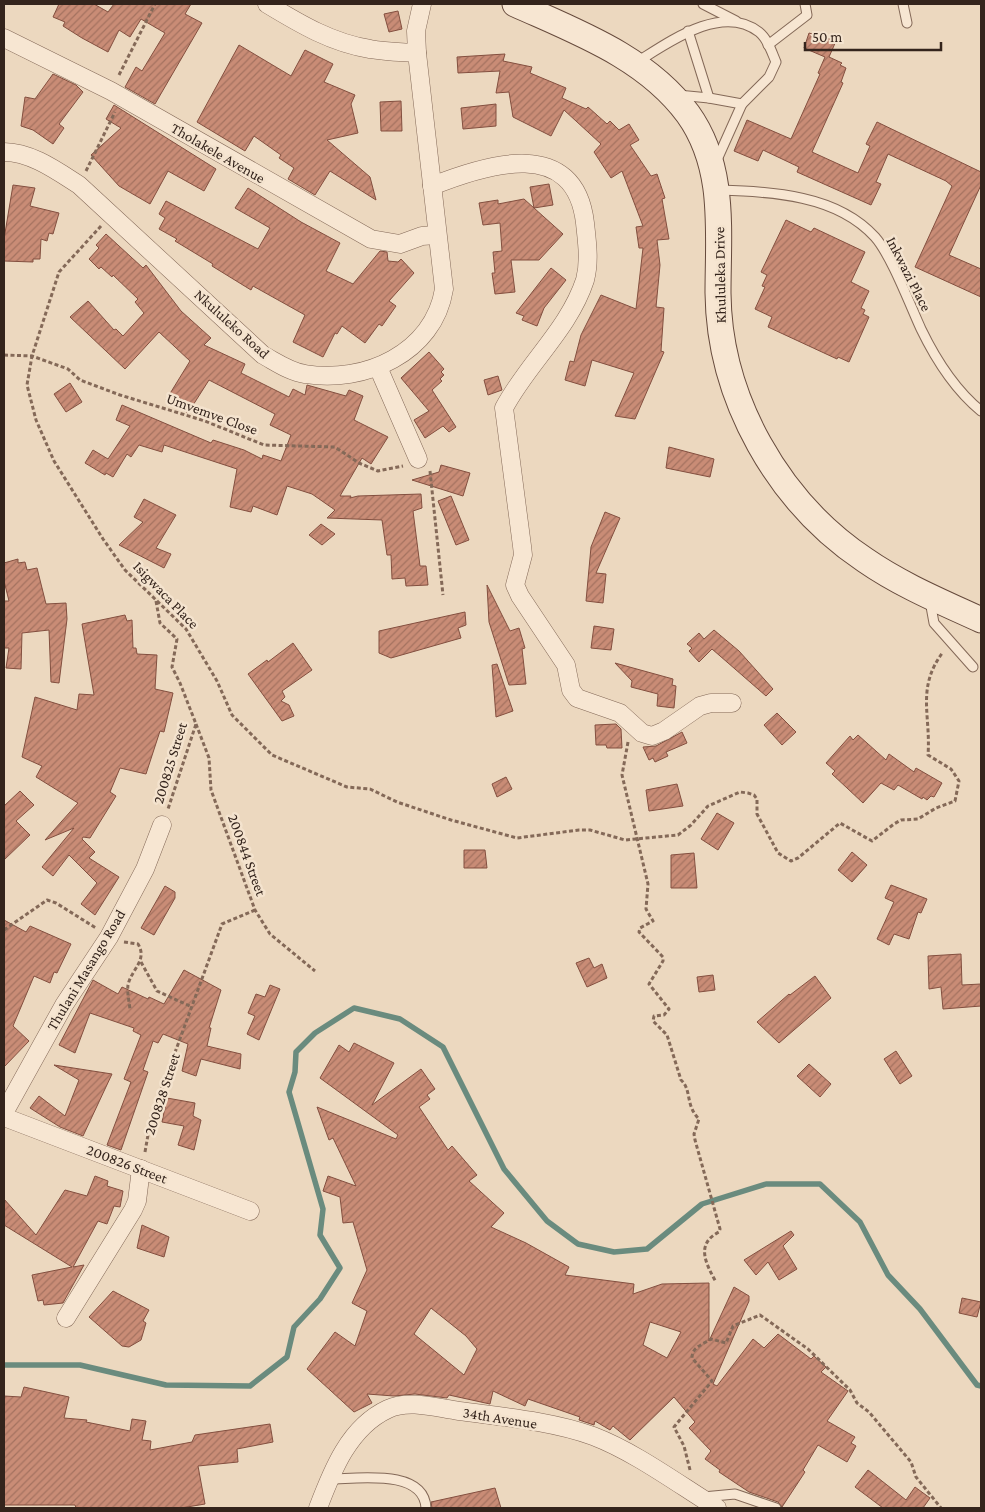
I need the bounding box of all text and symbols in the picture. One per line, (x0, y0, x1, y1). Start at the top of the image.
scale bar (805, 20, 941, 52)
text: 50 m (812, 29, 842, 45)
street label: Tholakele Avenue (168, 120, 268, 187)
street label: Khululeka Drive (711, 226, 729, 323)
street label: Inkwazi Place (883, 234, 935, 314)
street label: Nkululeko Road (191, 286, 273, 362)
street label: Umvemve Close (164, 390, 260, 438)
street label: Isigwaca Place (129, 558, 202, 633)
street label: 200825 Street (150, 719, 190, 806)
street label: 200844 Street (225, 812, 269, 899)
street label: Thulani Masango Road (44, 907, 129, 1034)
street label: 200828 Street (141, 1050, 183, 1137)
street label: 200826 Street (85, 1141, 170, 1187)
street label: 34th Avenue (462, 1404, 539, 1432)

